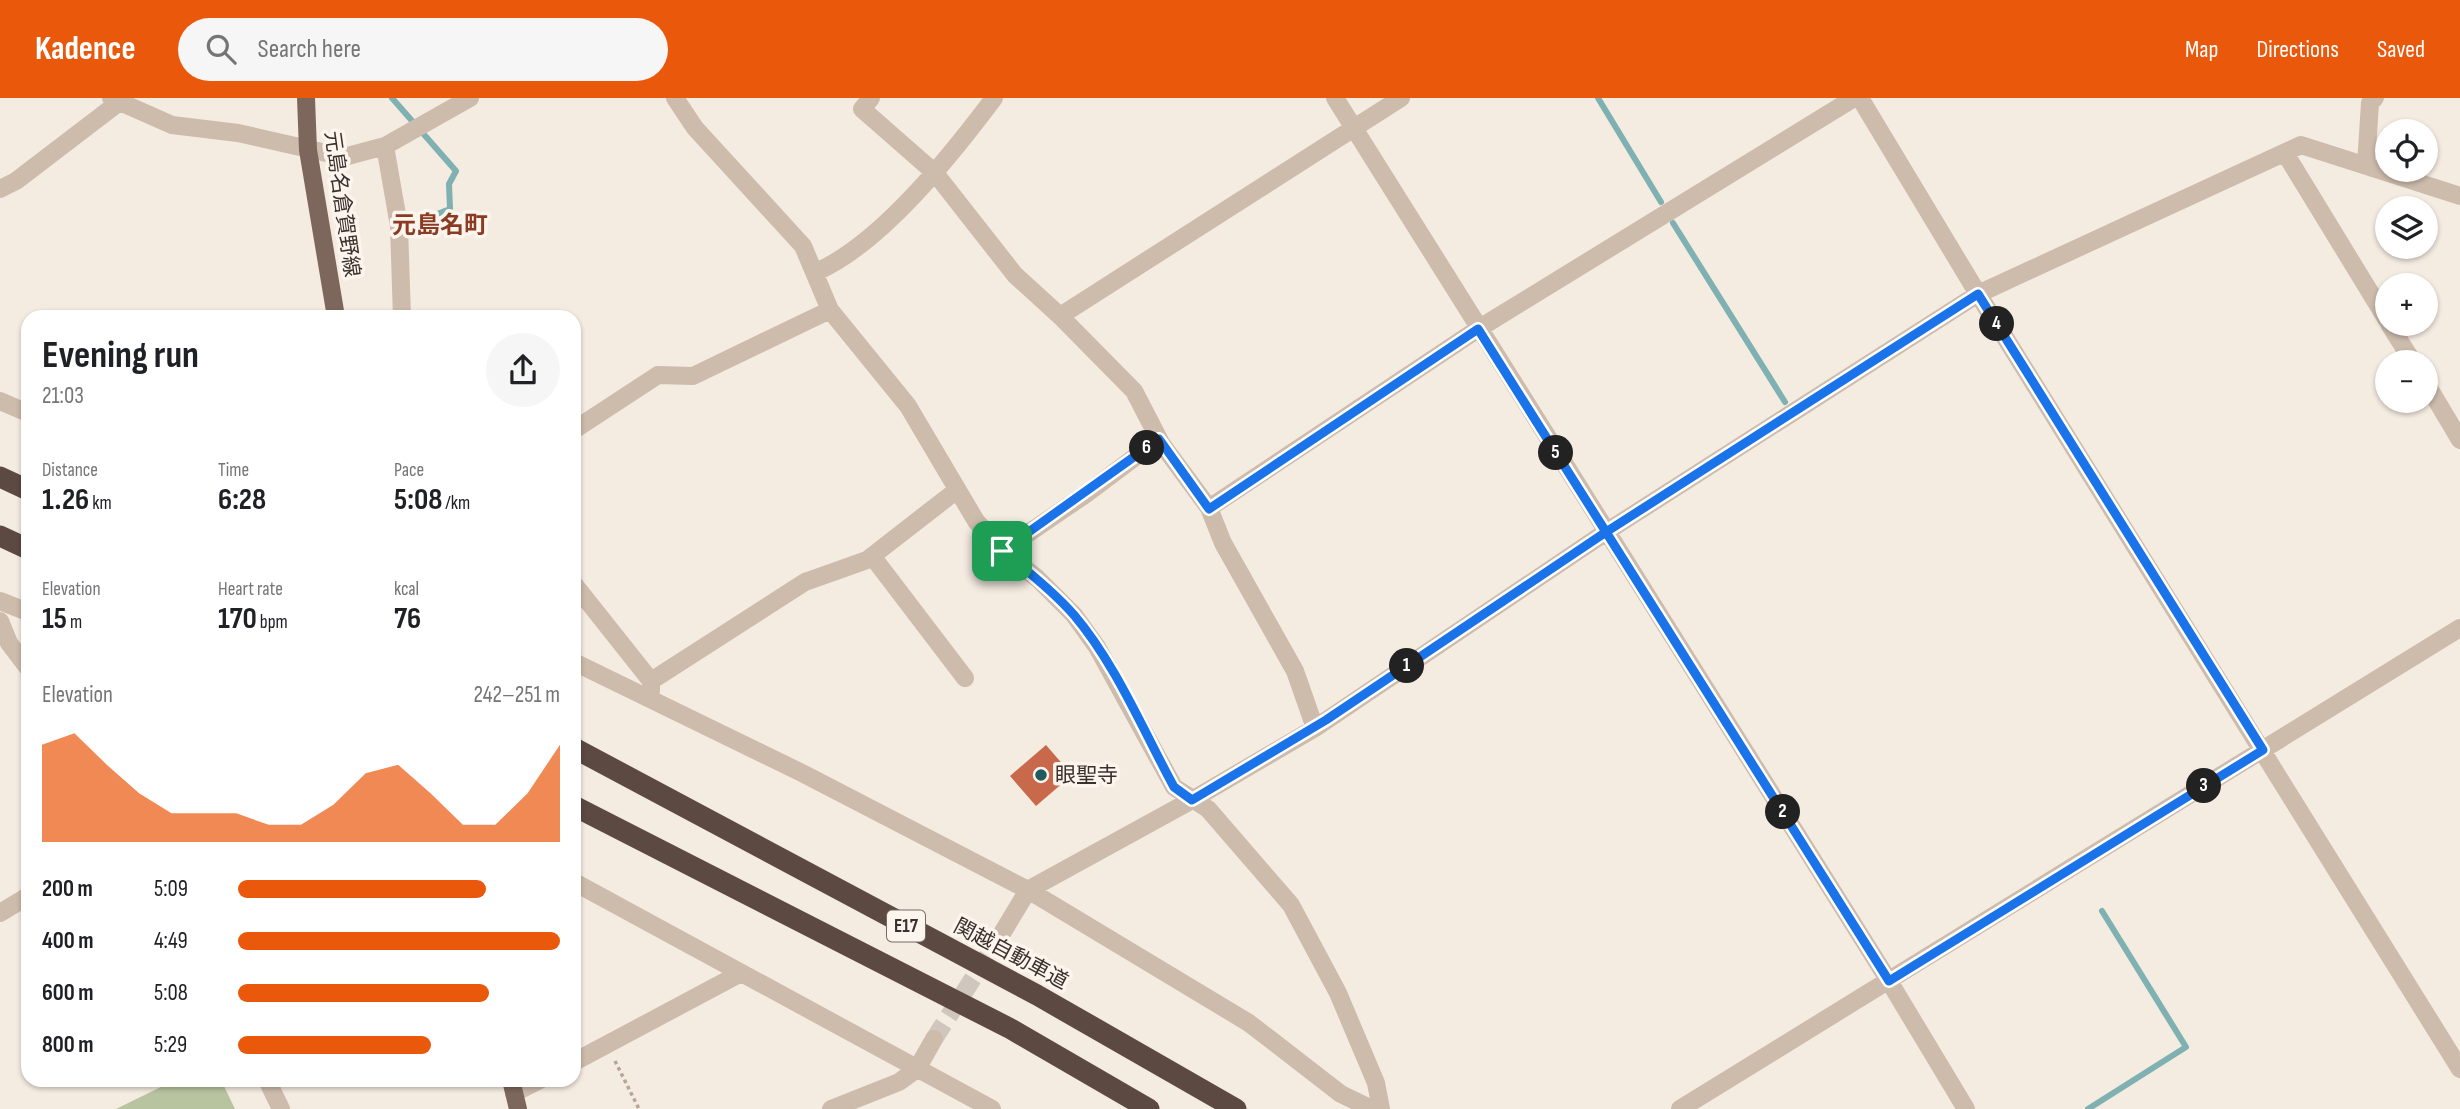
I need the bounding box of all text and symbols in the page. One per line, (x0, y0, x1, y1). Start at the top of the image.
search box (178, 18, 668, 81)
text: Kadence (35, 29, 136, 69)
icon: search (202, 30, 240, 68)
text: Search here (258, 34, 361, 65)
text: Map (2185, 35, 2218, 64)
text: Directions (2256, 35, 2339, 64)
text: Saved (2377, 35, 2425, 64)
map controls (2375, 119, 2438, 413)
button: locate (2375, 119, 2438, 182)
street label: 元島名倉賀野線 (319, 129, 365, 279)
button: layers (2375, 196, 2438, 259)
district label: 元島名町 (392, 211, 488, 240)
button: + (2375, 273, 2438, 336)
pin: 4 (1980, 306, 2014, 342)
text: 4 (1992, 312, 2001, 335)
text: Evening run (42, 333, 199, 378)
button: share (486, 333, 560, 407)
button: − (2375, 350, 2438, 413)
text: 21:03 (42, 382, 84, 410)
pin: 6 (1130, 430, 1164, 466)
text: 6 (1142, 436, 1151, 459)
pin: 5 (1538, 436, 1574, 470)
text: 5 (1551, 441, 1560, 464)
text: Distance (42, 459, 98, 482)
text: Time (218, 459, 249, 482)
text: Pace (394, 459, 424, 482)
text: 1.26 (42, 482, 89, 518)
text: 6:28 (218, 482, 266, 518)
text: 5:08 (394, 482, 442, 518)
text: km (89, 492, 112, 515)
text: /km (442, 492, 470, 515)
pin (972, 521, 1032, 581)
icon: arrive (983, 532, 1021, 570)
text: Elevation (42, 578, 101, 601)
text: Heart rate (218, 578, 283, 601)
text: kcal (394, 578, 419, 601)
text: 15 (42, 601, 67, 637)
text: 170 (218, 601, 257, 637)
text: 76 (394, 601, 421, 637)
text: m (67, 611, 82, 634)
text: bpm (257, 611, 288, 634)
pin: 1 (1390, 648, 1424, 684)
text: 1 (1403, 654, 1410, 677)
text: Elevation (42, 681, 113, 709)
text: 242–251 m (473, 681, 560, 709)
place label: 眼聖寺 (1055, 763, 1118, 788)
marker: 眼聖寺 (1033, 767, 1049, 783)
pin: 3 (2186, 768, 2222, 804)
text: 3 (2199, 774, 2208, 797)
pin: 2 (1766, 794, 1800, 830)
text: 2 (1778, 800, 1787, 823)
text: 200 m (42, 875, 93, 903)
text: 5:09 (154, 875, 188, 903)
road number: E17 (887, 911, 925, 942)
street label: 関越自動車道 (950, 913, 1072, 995)
text: 400 m (42, 927, 93, 955)
text: 4:49 (154, 927, 188, 955)
text: 600 m (42, 979, 94, 1007)
text: 5:08 (154, 979, 188, 1007)
text: 800 m (42, 1031, 94, 1059)
text: 5:29 (154, 1031, 187, 1059)

